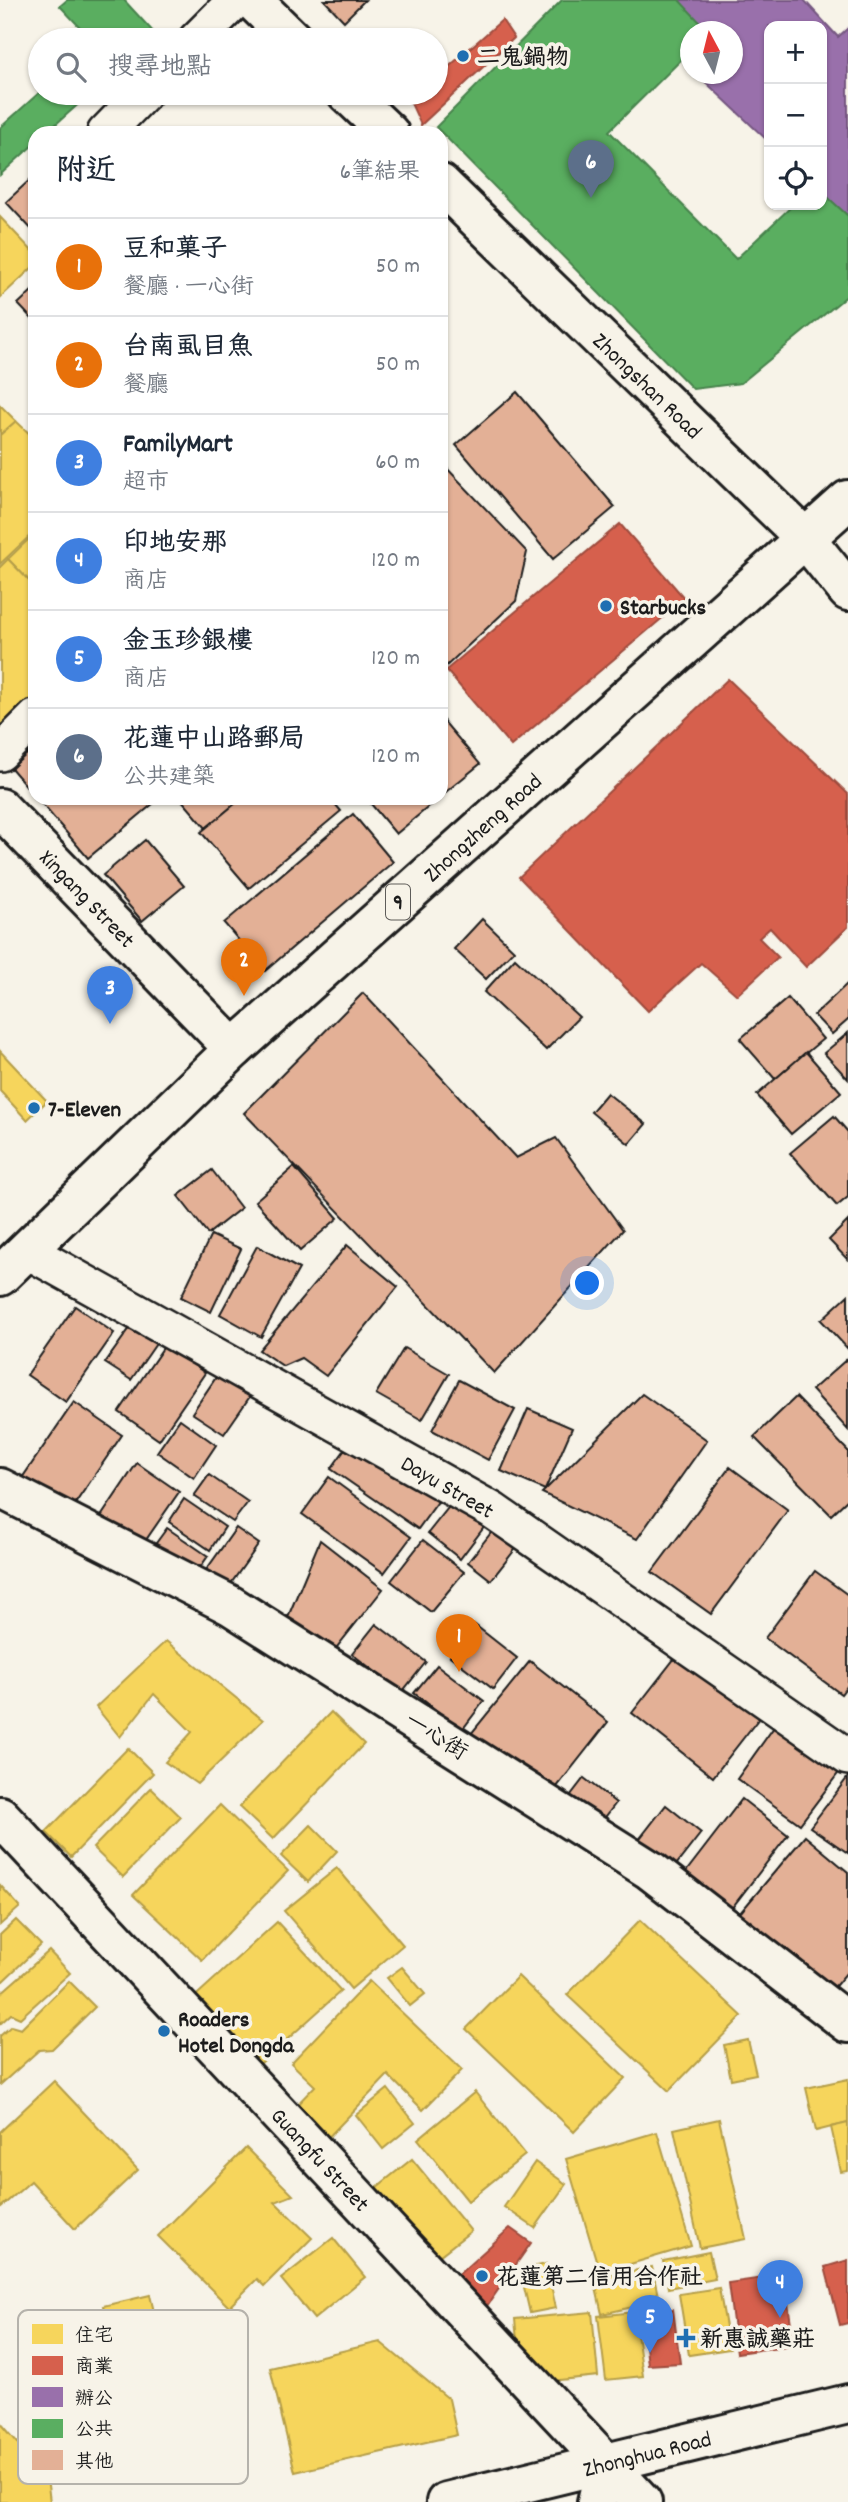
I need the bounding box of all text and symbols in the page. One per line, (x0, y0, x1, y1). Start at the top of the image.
north arrow (680, 21, 743, 84)
map controls (764, 21, 827, 210)
button: + (764, 21, 827, 84)
search box (28, 28, 448, 105)
place label: 二鬼鍋物 (477, 43, 569, 76)
icon: search (52, 48, 90, 86)
marker: 二鬼鍋物 (455, 48, 471, 64)
text: 搜尋地點 (108, 50, 212, 87)
button: − (764, 84, 827, 147)
pin: 6 (568, 140, 614, 198)
button: locate (764, 147, 827, 210)
text: 附近 (56, 152, 116, 195)
text: 6筆結果 (340, 157, 420, 190)
text: 豆和菓子 (123, 232, 227, 269)
text: 1 (76, 251, 82, 284)
text: 50 m (376, 251, 420, 284)
text: 餐廳 · 一心街 (123, 272, 254, 305)
street label: Zhongshan Road (583, 326, 708, 449)
text: 台南虱目魚 (123, 330, 253, 367)
text: 2 (74, 349, 84, 382)
text: 50 m (376, 349, 420, 382)
text: 餐廳 (123, 370, 169, 403)
text: FamilyMart (123, 427, 233, 464)
text: 3 (74, 447, 84, 480)
text: 60 m (375, 447, 420, 480)
text: 超市 (123, 467, 169, 500)
text: 印地安那 (123, 526, 227, 563)
text: 4 (74, 545, 84, 578)
text: 120 m (371, 545, 420, 578)
text: 商店 (123, 566, 169, 599)
place label: Starbucks (620, 593, 706, 626)
marker: Starbucks (598, 598, 614, 614)
text: 金玉珍銀樓 (123, 624, 253, 661)
text: 5 (74, 643, 84, 676)
text: 120 m (371, 643, 420, 676)
text: 商店 (123, 664, 169, 697)
text: 花蓮中山路郵局 (123, 722, 305, 759)
text: 6 (73, 741, 85, 774)
text: 120 m (371, 741, 420, 774)
text: 公共建築 (123, 762, 215, 795)
street label: Zhongzheng Road (418, 767, 551, 892)
street label: Xingang Street (30, 844, 141, 957)
road number: 9 (386, 884, 410, 920)
pin: 2 (221, 938, 267, 996)
pin: 3 (87, 966, 133, 1024)
place label: 7-Eleven (48, 1095, 121, 1128)
marker: 7-Eleven (26, 1100, 42, 1116)
your location (570, 1266, 604, 1300)
street label: Dayu Street (393, 1449, 499, 1529)
pin: 1 (436, 1614, 482, 1672)
street label: 一心街 (397, 1706, 473, 1770)
place label: Roaders Hotel Dongda (178, 2005, 295, 2064)
marker: Roaders Hotel Dongda (156, 2023, 172, 2039)
street label: Guangfu Street (261, 2102, 376, 2221)
pin: 4 (757, 2260, 803, 2318)
place label: 花蓮第二信用合作社 (496, 2263, 703, 2296)
marker: 花蓮第二信用合作社 (474, 2268, 490, 2284)
pin: 5 (627, 2295, 673, 2353)
legend (18, 2310, 248, 2484)
text: 住宅 (75, 2324, 113, 2351)
place label: 新惠誠藥莊 (700, 2325, 815, 2358)
marker: 新惠誠藥莊 (678, 2330, 694, 2346)
text: 商業 (75, 2355, 113, 2382)
text: 辦公 (75, 2387, 113, 2414)
text: 公共 (75, 2418, 113, 2445)
street label: Zhonghua Road (580, 2425, 715, 2488)
text: 其他 (75, 2450, 113, 2477)

